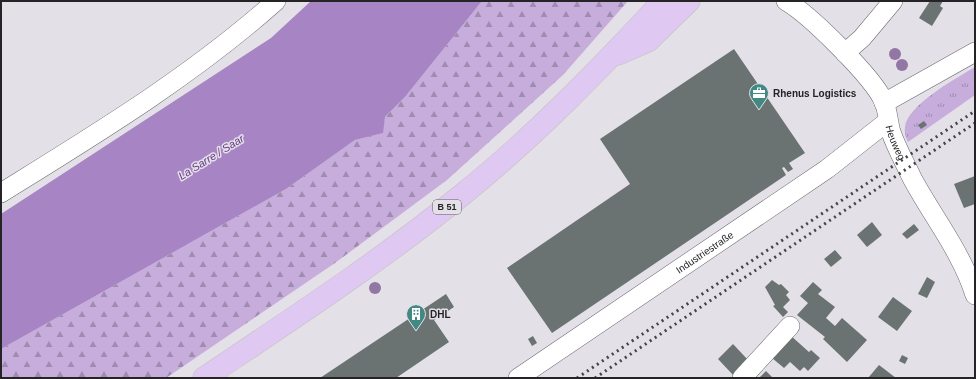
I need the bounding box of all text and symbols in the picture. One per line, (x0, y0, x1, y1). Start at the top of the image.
office icon: Rhenus Logistics (748, 82, 770, 110)
place label: Rhenus Logistics (773, 88, 857, 99)
street label: Heuweg (884, 124, 908, 162)
water label: La Sarre / Saar (176, 131, 247, 182)
road number: B 51 (433, 200, 461, 214)
street label: Industriestraße (674, 228, 735, 275)
building icon: DHL (405, 303, 427, 331)
place label: DHL (430, 309, 451, 320)

